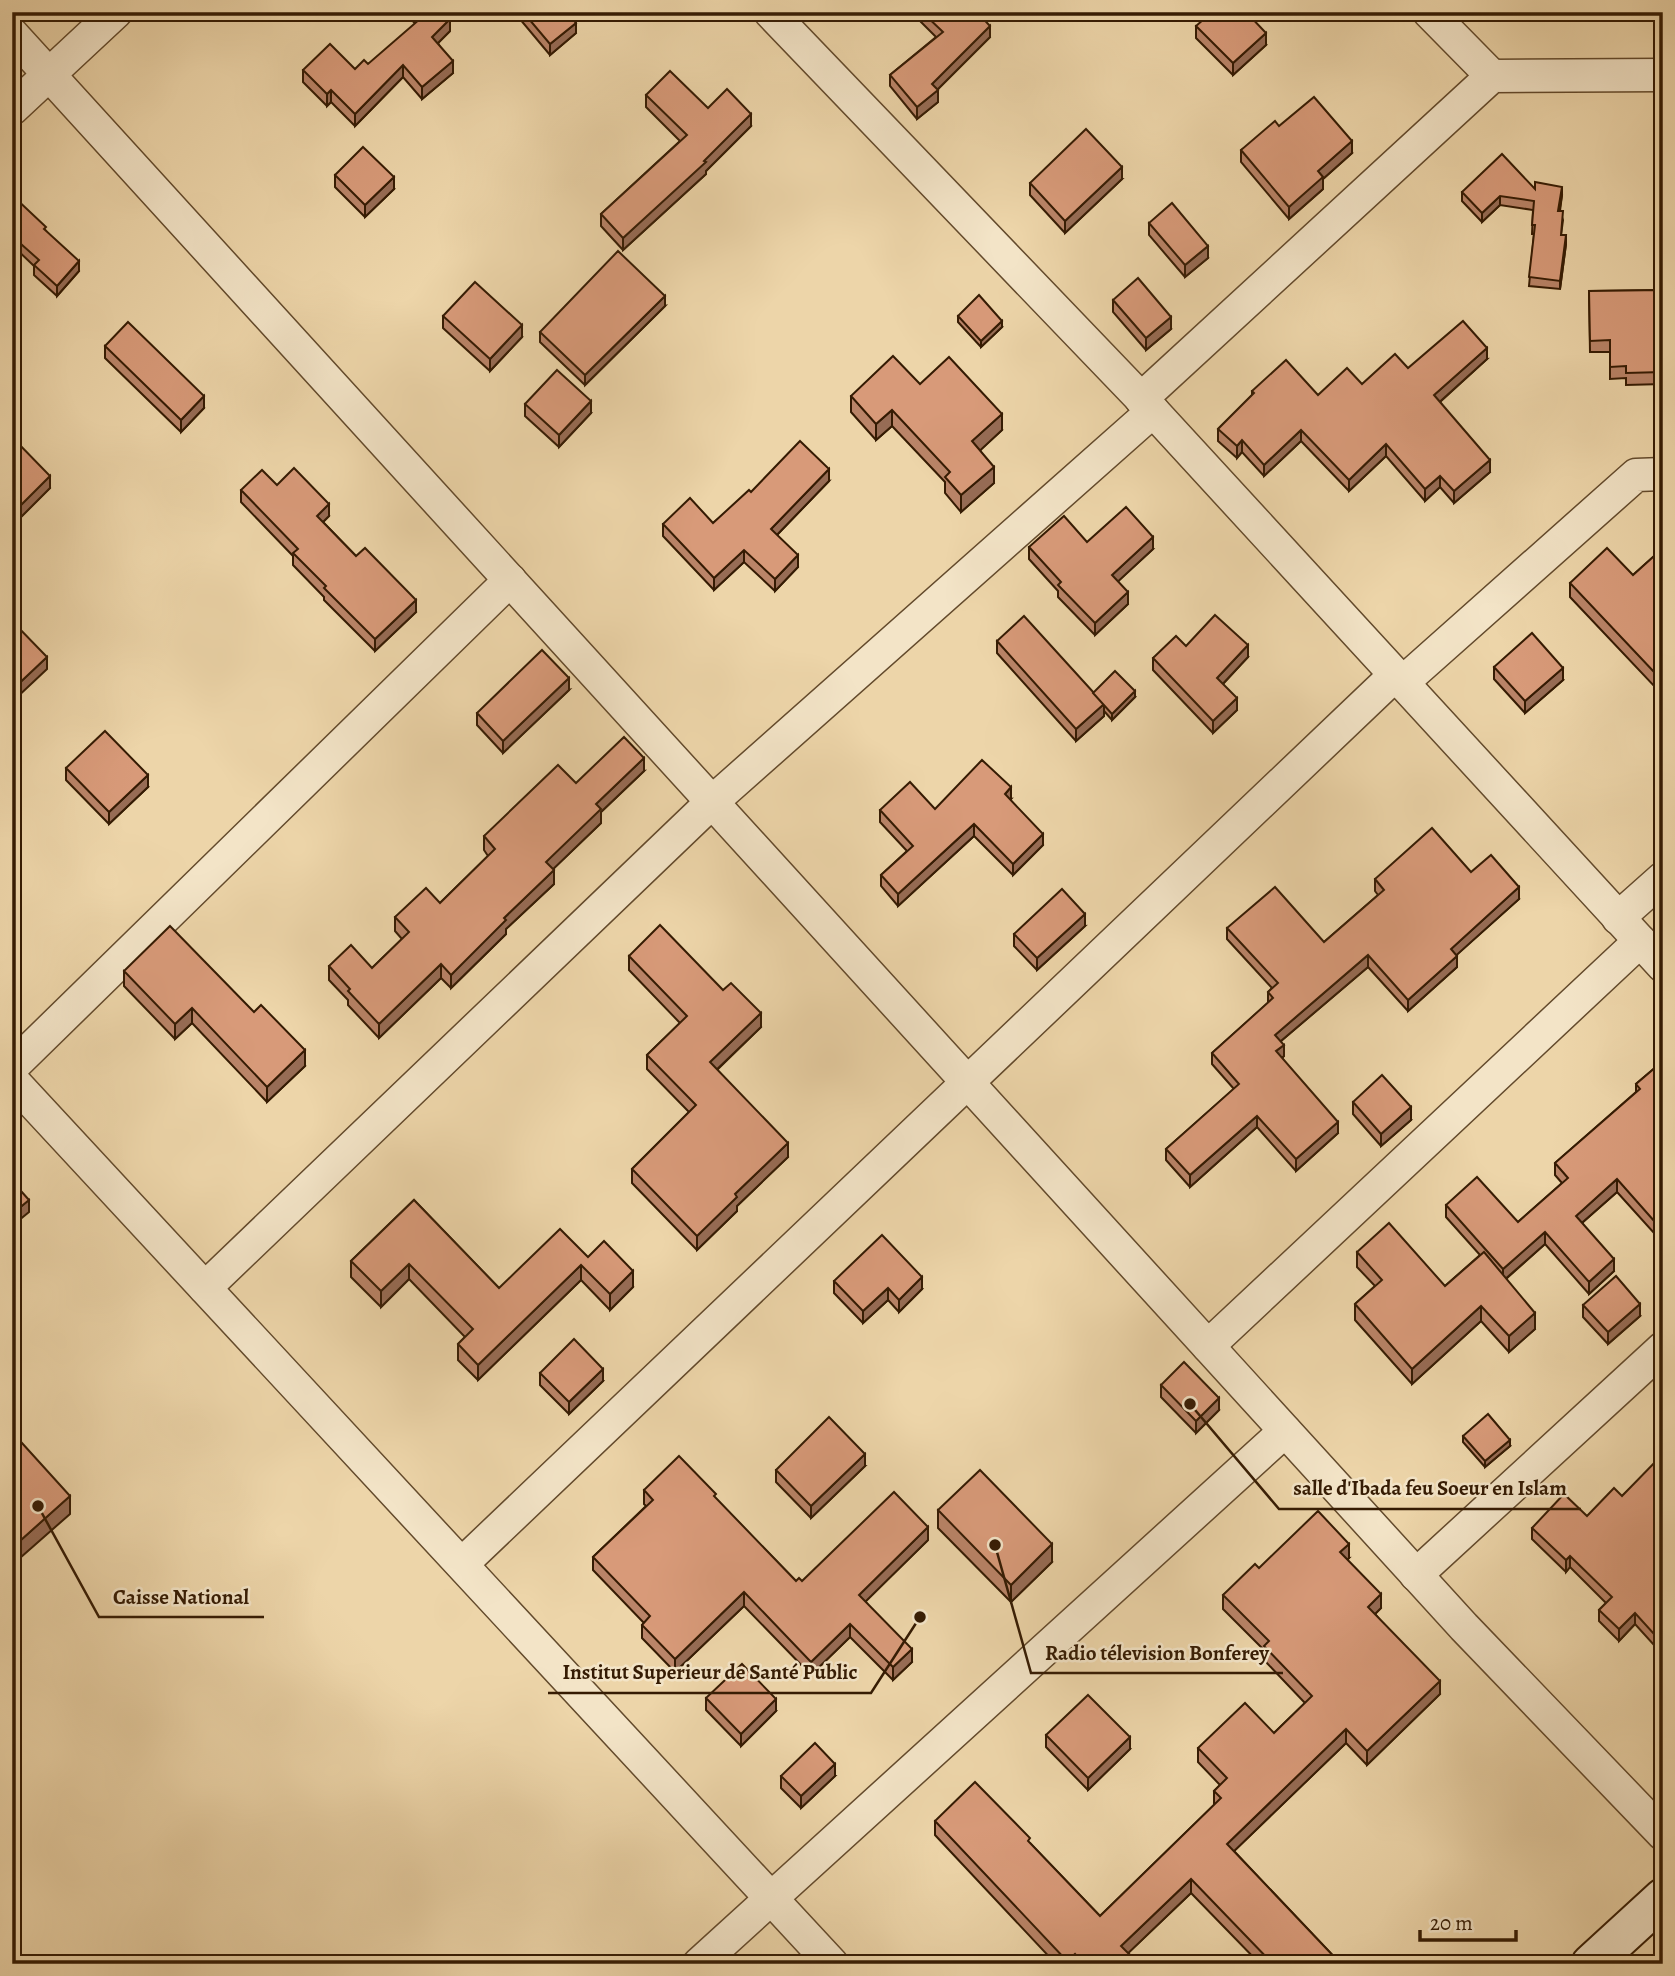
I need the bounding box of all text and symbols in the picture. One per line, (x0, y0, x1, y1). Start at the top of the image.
callout: salle d'Ibada feu Soeur en Islam (1279, 1467, 1581, 1509)
text: salle d'Ibada feu Soeur en Islam (1293, 1474, 1567, 1502)
callout: Caisse National (99, 1575, 264, 1617)
text: Caisse National (113, 1583, 250, 1611)
callout: Radio télevision Bonferey (1031, 1631, 1283, 1673)
text: Radio télevision Bonferey (1045, 1639, 1270, 1667)
callout: Institut Superieur de Santé Public (548, 1651, 871, 1693)
text: Institut Superieur de Santé Public (562, 1658, 858, 1686)
scale bar (1420, 1899, 1516, 1943)
text: 20 m (1430, 1909, 1473, 1937)

